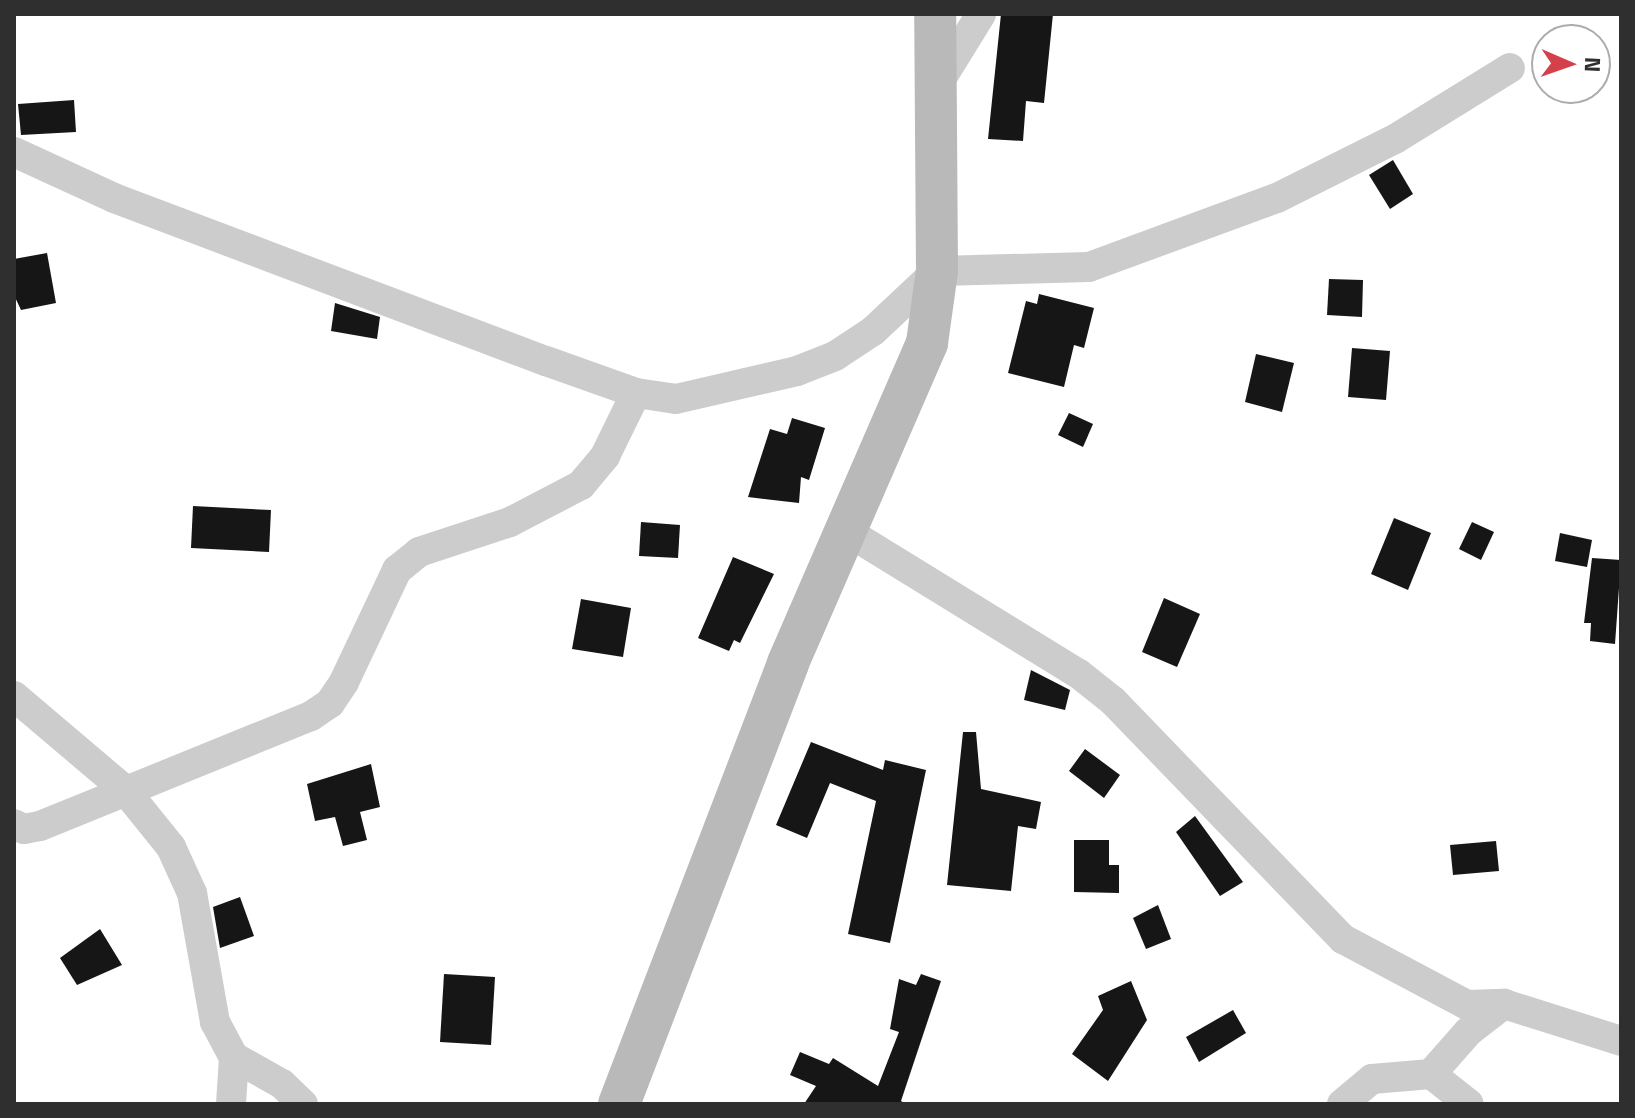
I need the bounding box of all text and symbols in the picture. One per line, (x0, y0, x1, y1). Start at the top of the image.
north arrow (1531, 24, 1611, 104)
text: N (1576, 57, 1610, 73)

